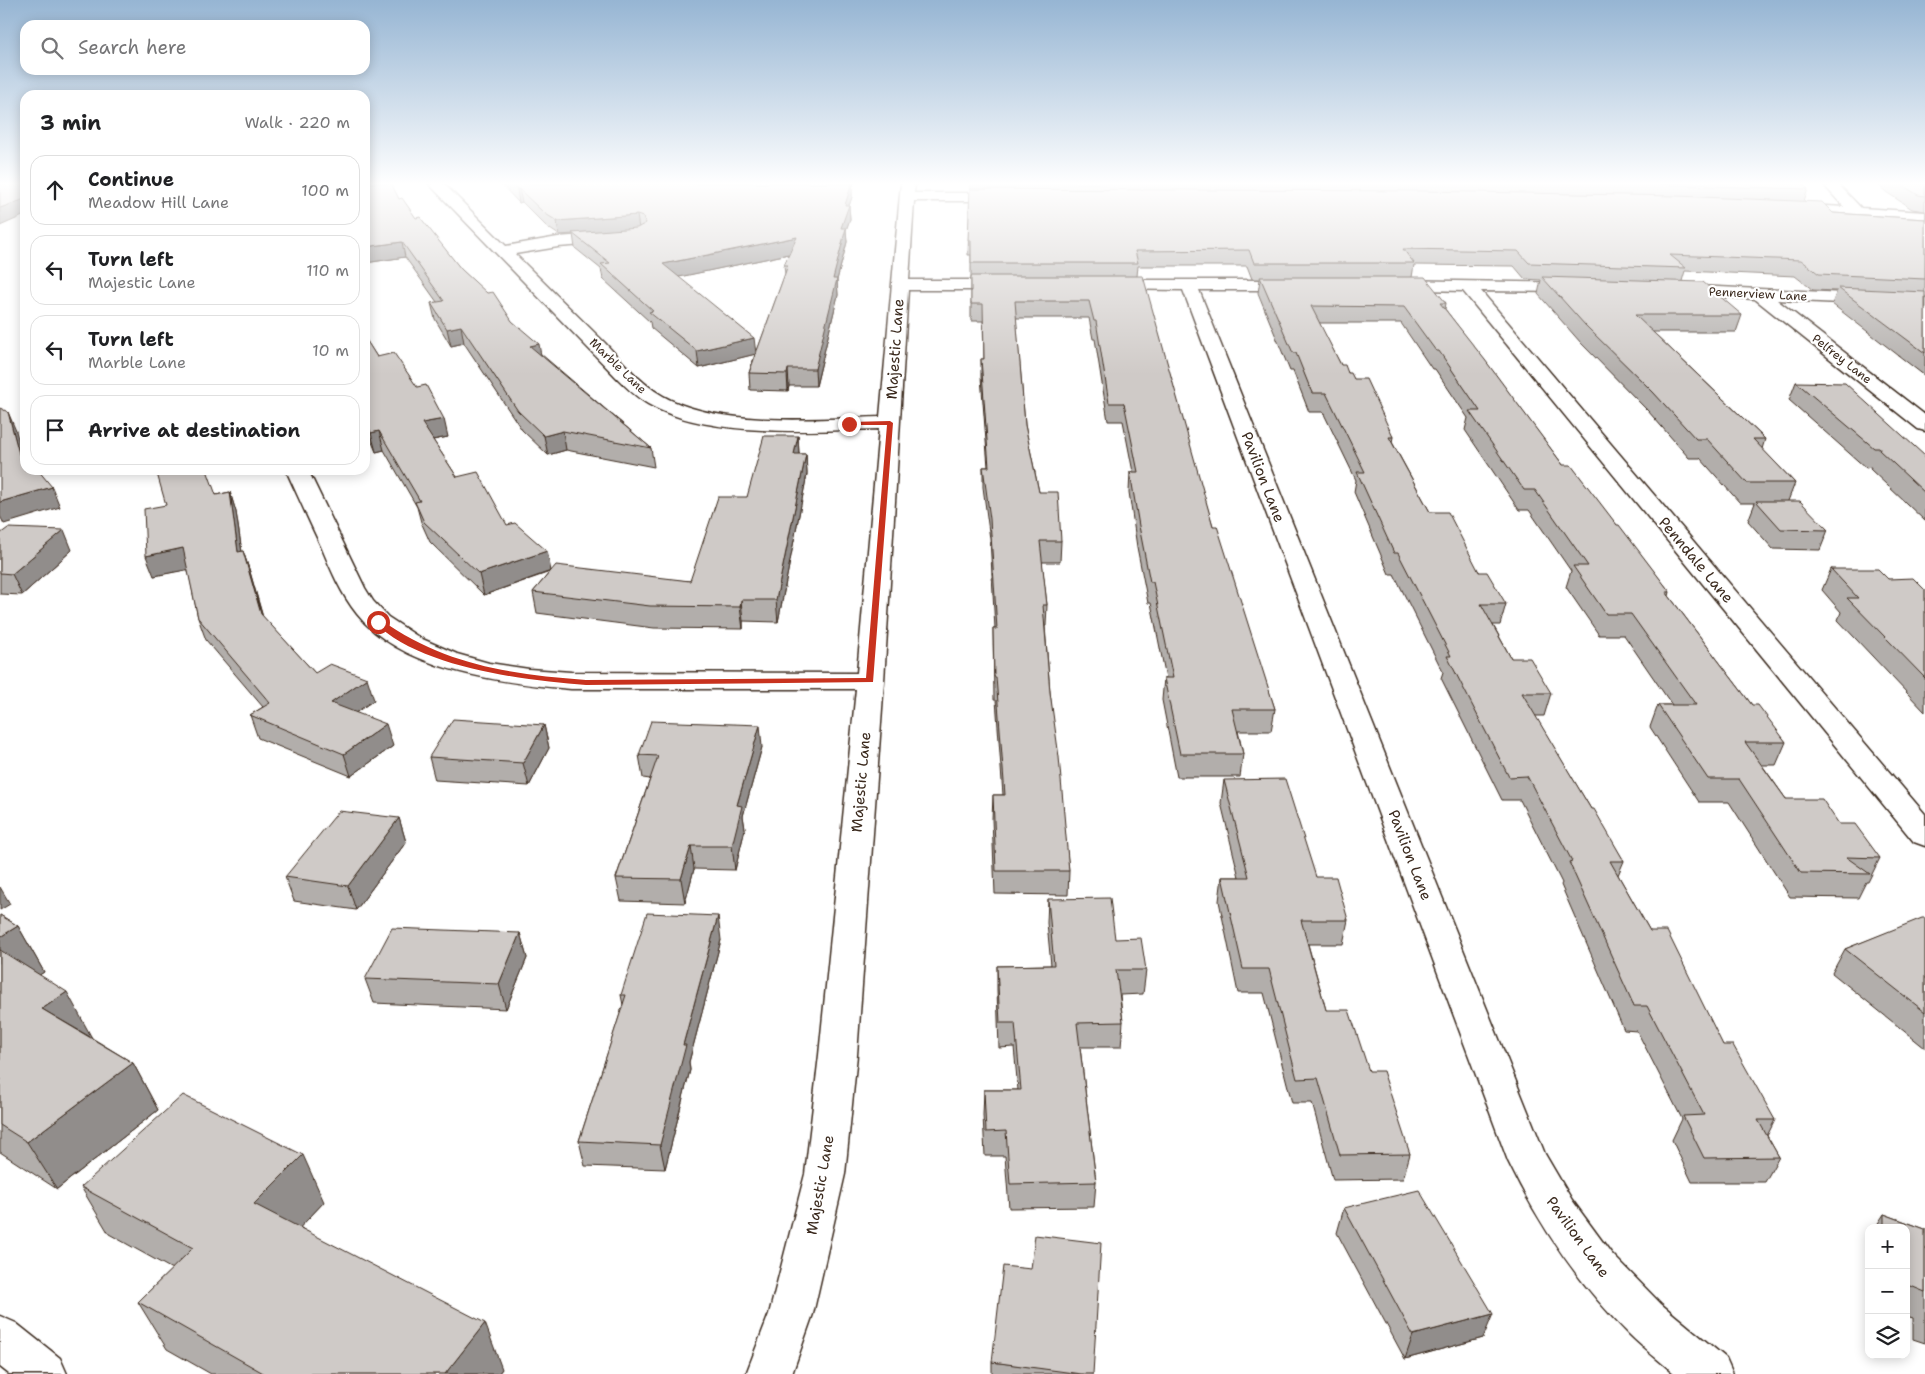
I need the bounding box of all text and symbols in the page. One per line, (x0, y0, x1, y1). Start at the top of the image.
search box (20, 20, 370, 75)
icon: search (38, 34, 66, 62)
text: Search here (78, 35, 187, 60)
text: 3 min (40, 109, 101, 137)
text: Walk · 220 m (244, 112, 350, 133)
text: Continue (88, 167, 174, 192)
icon: ahead (41, 176, 69, 204)
text: 100 m (301, 180, 349, 201)
text: Meadow Hill Lane (88, 192, 229, 213)
text: Turn left (88, 247, 174, 272)
icon: left (41, 256, 69, 284)
text: 110 m (306, 260, 349, 281)
text: Majestic Lane (88, 272, 196, 293)
street label: Pennerview Lane (1708, 283, 1808, 305)
street label: Majestic Lane (882, 298, 908, 400)
text: Turn left (88, 327, 174, 352)
street label: Pelfrey Lane (1809, 331, 1875, 387)
street label: Marble Lane (586, 335, 650, 397)
icon: left (41, 336, 69, 364)
text: 10 m (312, 340, 349, 361)
text: Marble Lane (88, 352, 186, 373)
route end (838, 413, 861, 436)
icon: arrive (41, 416, 69, 444)
text: Arrive at destination (88, 418, 300, 443)
street label: Pavilion Lane (1237, 429, 1289, 525)
street label: Penndale Lane (1654, 513, 1738, 607)
route start (367, 611, 390, 634)
street label: Majestic Lane (847, 731, 875, 833)
street label: Pavilion Lane (1384, 807, 1436, 903)
street label: Majestic Lane (801, 1134, 839, 1236)
street label: Pavilion Lane (1542, 1192, 1614, 1282)
map controls (1865, 1224, 1910, 1359)
button: + (1865, 1224, 1910, 1269)
button: − (1865, 1269, 1910, 1314)
button: layers (1865, 1314, 1910, 1359)

